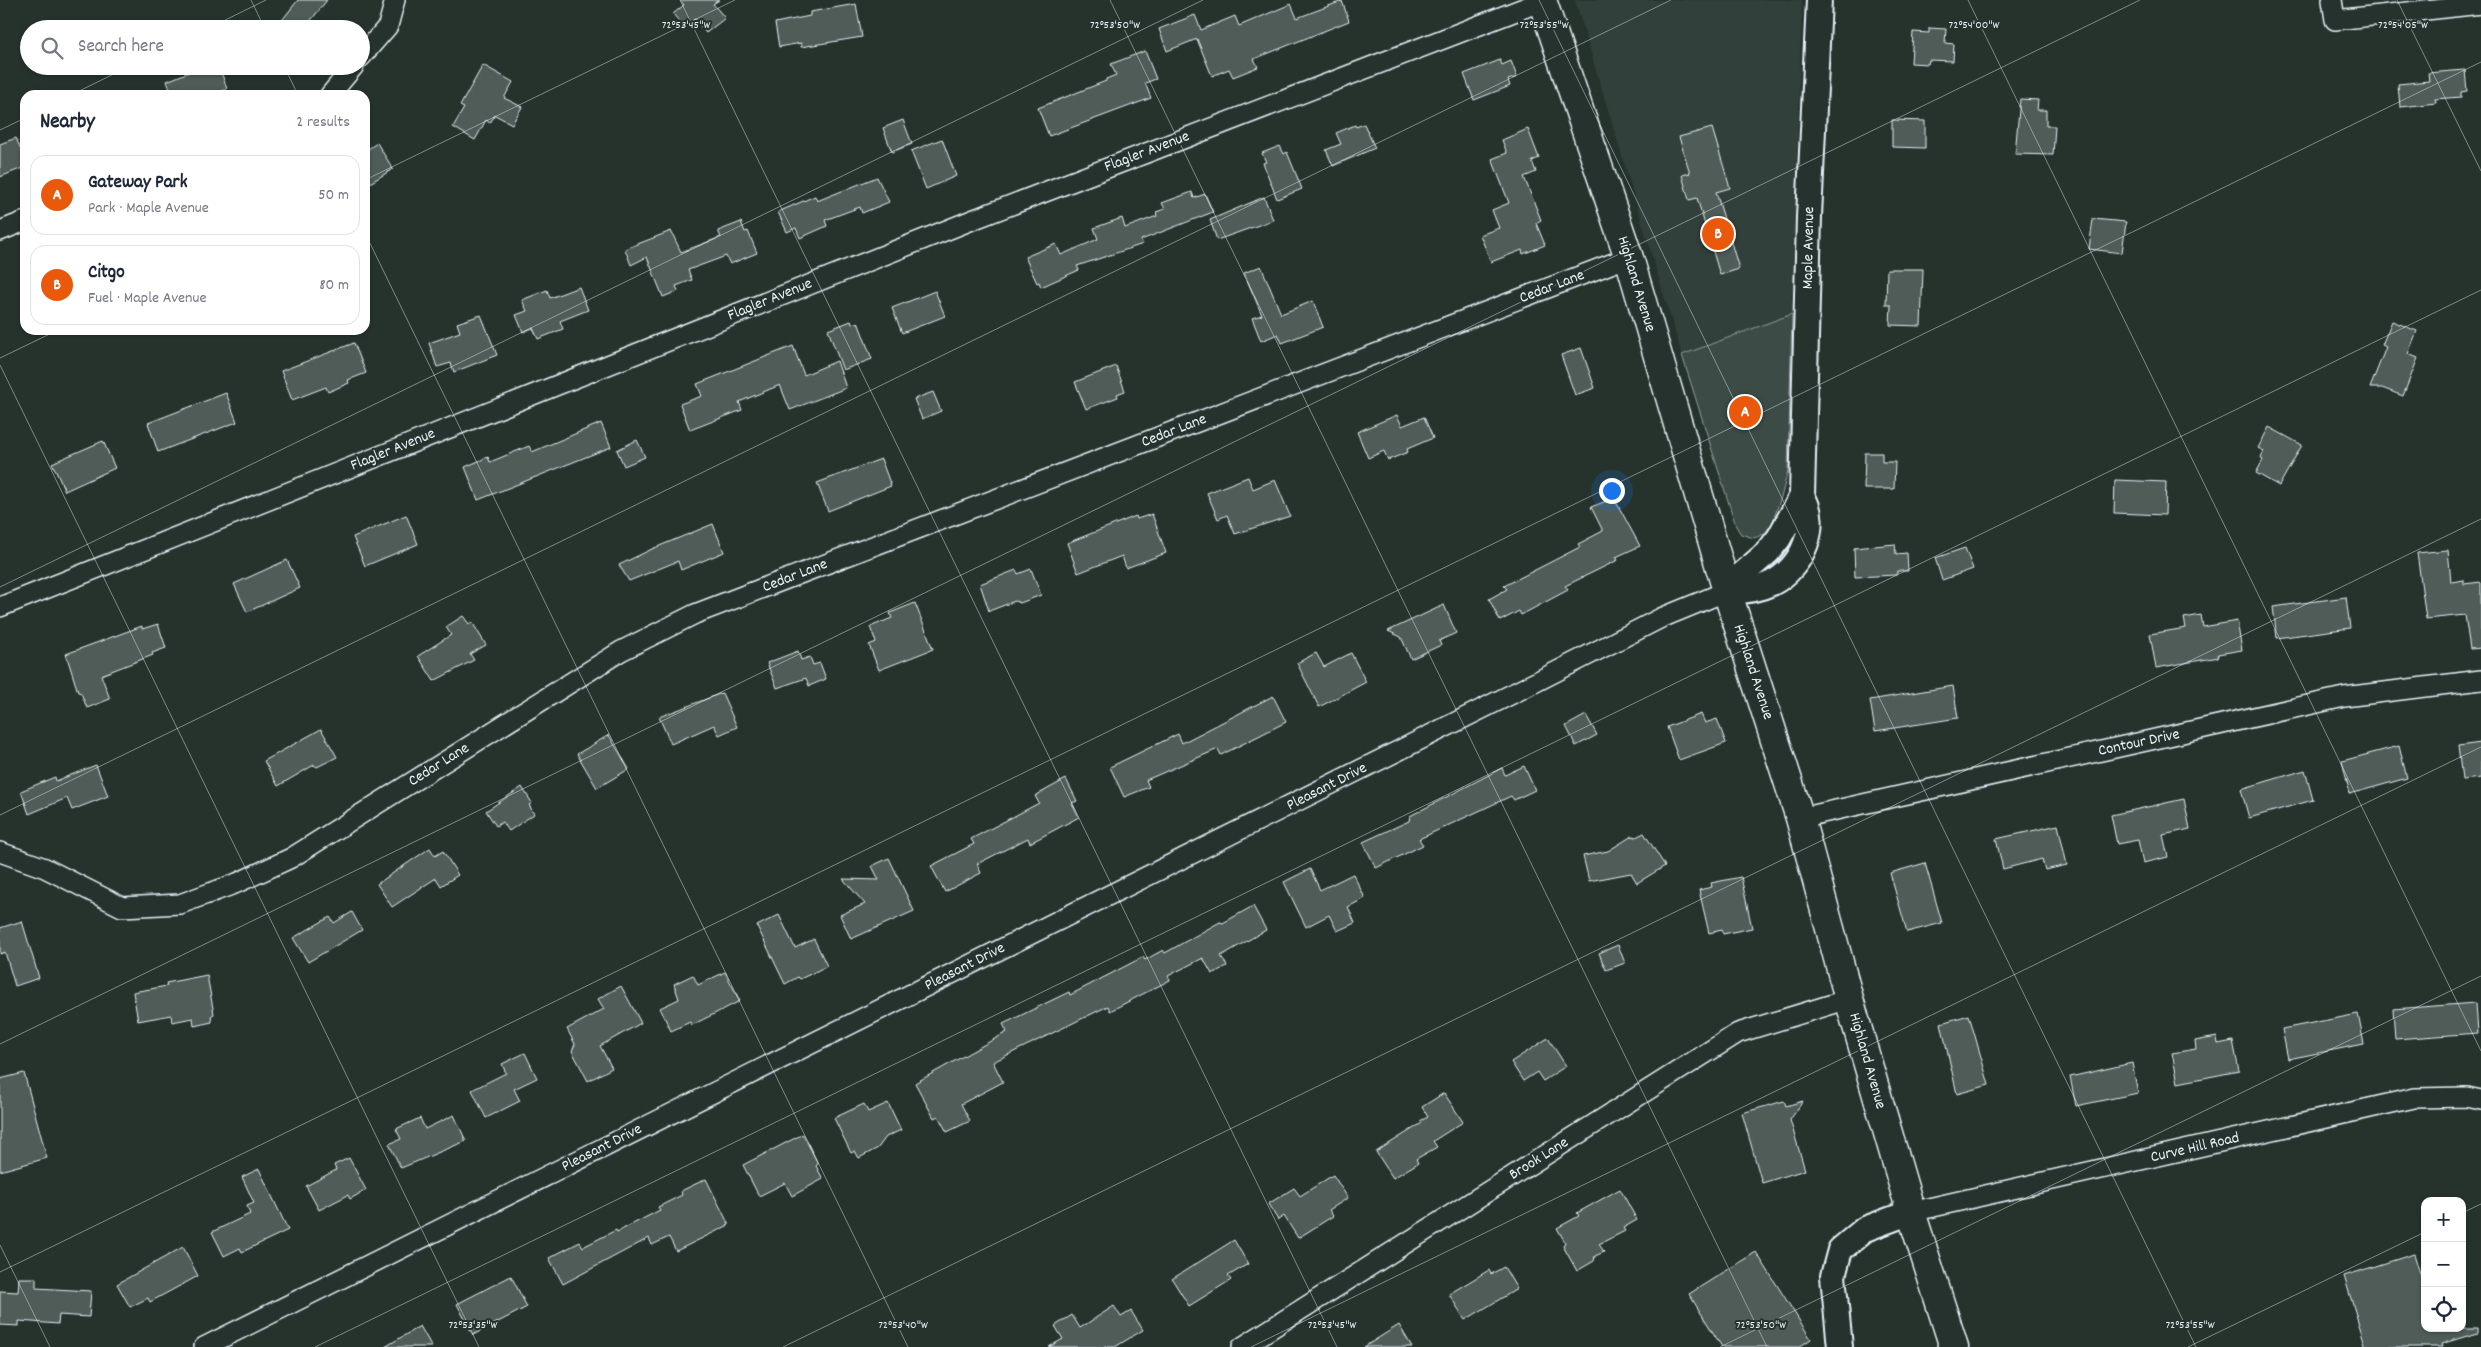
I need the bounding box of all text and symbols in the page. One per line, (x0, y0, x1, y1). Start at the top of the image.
text: 72°53'45"W (662, 17, 710, 34)
text: 72°53'50"W (1090, 17, 1140, 34)
text: 72°53'55"W (1519, 17, 1569, 34)
text: 72°54'00"W (1949, 17, 2000, 34)
text: 72°54'05"W (2378, 17, 2428, 34)
search box (20, 20, 370, 75)
icon: search (38, 34, 66, 62)
text: Search here (78, 34, 164, 61)
text: Nearby (40, 108, 95, 138)
text: 2 results (296, 111, 350, 134)
street label: Flagler Avenue (1101, 125, 1193, 179)
text: Gateway Park (88, 170, 187, 197)
text: A (53, 184, 61, 207)
text: 50 m (318, 184, 349, 207)
text: Park · Maple Avenue (88, 197, 209, 220)
street label: Maple Avenue (1797, 207, 1821, 289)
pin: B (1702, 215, 1734, 253)
street label: Highland Avenue (1611, 233, 1661, 335)
text: Citgo (88, 260, 125, 287)
street label: Cedar Lane (1516, 264, 1588, 310)
street label: Flagler Avenue (724, 273, 816, 327)
text: B (53, 274, 61, 297)
text: 80 m (319, 274, 349, 297)
text: Fuel · Maple Avenue (88, 287, 206, 310)
pin: A (1729, 393, 1761, 431)
street label: Cedar Lane (1138, 408, 1210, 454)
street label: Flagler Avenue (347, 423, 439, 477)
your location (1599, 478, 1625, 504)
street label: Cedar Lane (759, 553, 831, 599)
street label: Highland Avenue (1727, 621, 1779, 723)
street label: Contour Drive (2096, 723, 2182, 763)
street label: Cedar Lane (404, 737, 474, 793)
street label: Pleasant Drive (1283, 757, 1371, 817)
street label: Pleasant Drive (921, 937, 1009, 997)
street label: Highland Avenue (1842, 1010, 1892, 1112)
street label: Pleasant Drive (558, 1118, 646, 1178)
street label: Curve Hill Road (2148, 1127, 2242, 1169)
street label: Brook Lane (1505, 1132, 1573, 1186)
map controls (2421, 1197, 2466, 1332)
button: + (2421, 1197, 2466, 1242)
button: − (2421, 1242, 2466, 1287)
button: locate (2421, 1287, 2466, 1332)
text: 72°53'35"W (449, 1317, 498, 1334)
text: 72°53'40"W (878, 1317, 928, 1334)
text: 72°53'45"W (1308, 1317, 1356, 1334)
text: 72°53'50"W (1736, 1317, 1786, 1334)
text: 72°53'55"W (2165, 1317, 2215, 1334)

